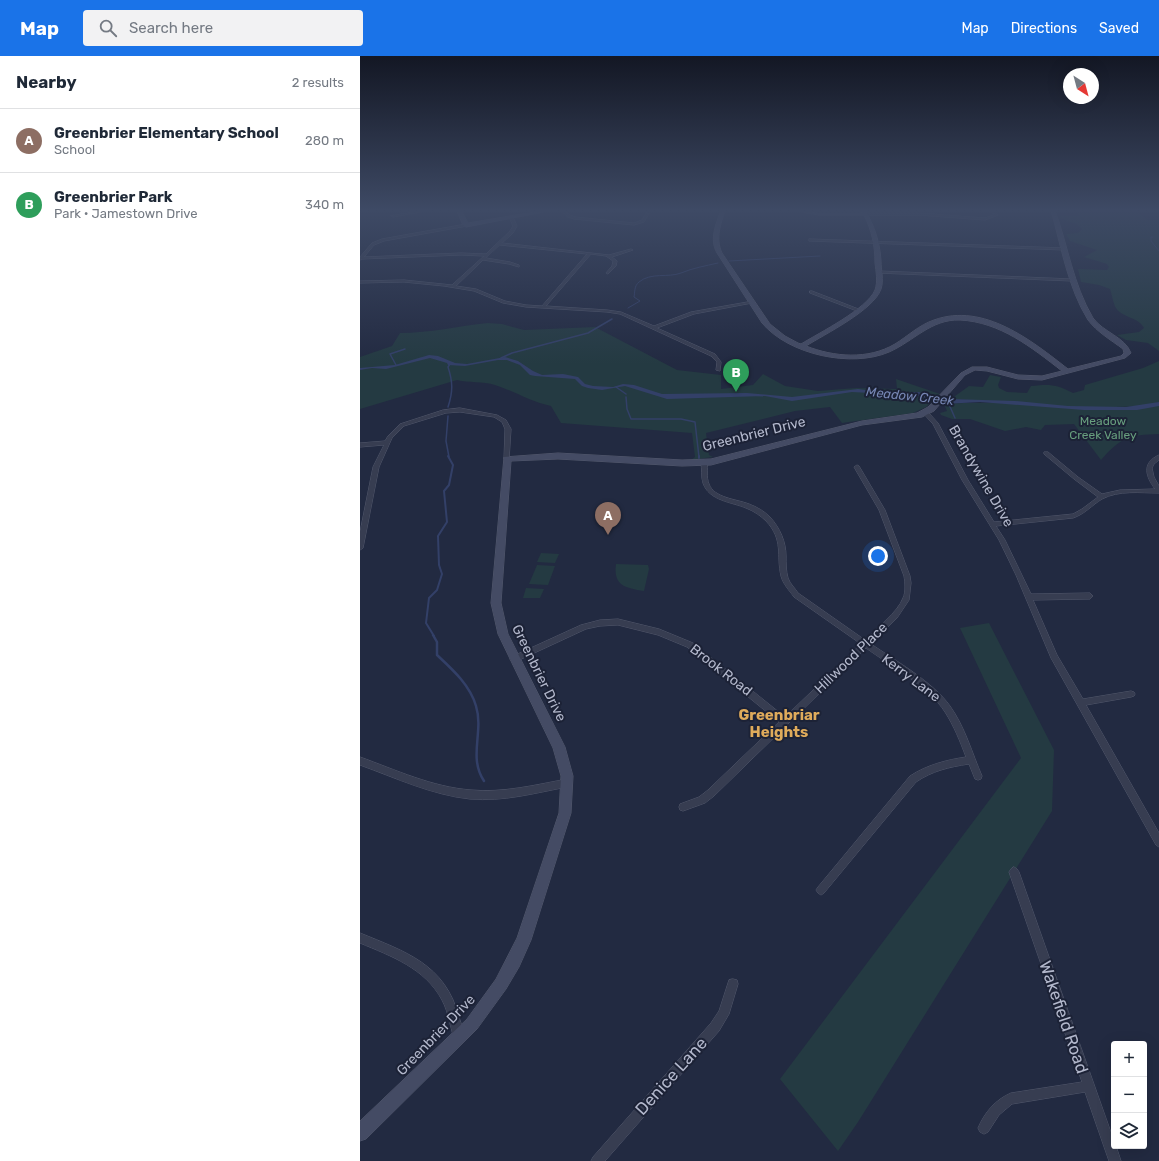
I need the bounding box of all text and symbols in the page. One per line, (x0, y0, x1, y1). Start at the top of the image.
search box (83, 10, 363, 46)
text: Map (20, 17, 59, 40)
icon: search (97, 17, 119, 39)
text: Search here (129, 19, 213, 37)
text: Map (962, 20, 989, 37)
text: Directions (1011, 20, 1077, 37)
text: Saved (1099, 20, 1139, 37)
north arrow (1063, 68, 1099, 104)
text: Nearby (16, 72, 77, 92)
text: 2 results (292, 75, 344, 90)
text: Greenbrier Elementary School (54, 124, 279, 142)
text: A (24, 133, 34, 148)
text: 280 m (305, 133, 344, 148)
text: School (54, 142, 95, 157)
text: Greenbrier Park (54, 188, 173, 206)
text: B (24, 197, 34, 212)
text: 340 m (305, 197, 344, 212)
text: Park · Jamestown Drive (54, 206, 198, 221)
pin: B (723, 359, 749, 392)
water label: Meadow Creek (865, 384, 955, 408)
street label: Greenbrier Drive (701, 413, 808, 455)
park label: Meadow Creek Valley (1069, 414, 1137, 442)
street label: Brandywine Drive (945, 422, 1017, 530)
pin: A (595, 502, 621, 535)
your location (868, 546, 888, 566)
street label: Hillwood Place (811, 619, 891, 697)
street label: Greenbrier Drive (508, 622, 570, 724)
street label: Brook Road (686, 640, 756, 700)
street label: Kerry Lane (878, 650, 944, 706)
district label: Greenbriar Heights (738, 706, 820, 741)
street label: Wakefield Road (1035, 958, 1093, 1076)
street label: Greenbrier Drive (393, 991, 479, 1079)
street label: Denice Lane (631, 1033, 711, 1119)
map controls (1111, 1041, 1147, 1149)
button: + (1111, 1041, 1147, 1077)
button: − (1111, 1077, 1147, 1113)
button: layers (1111, 1113, 1147, 1149)

